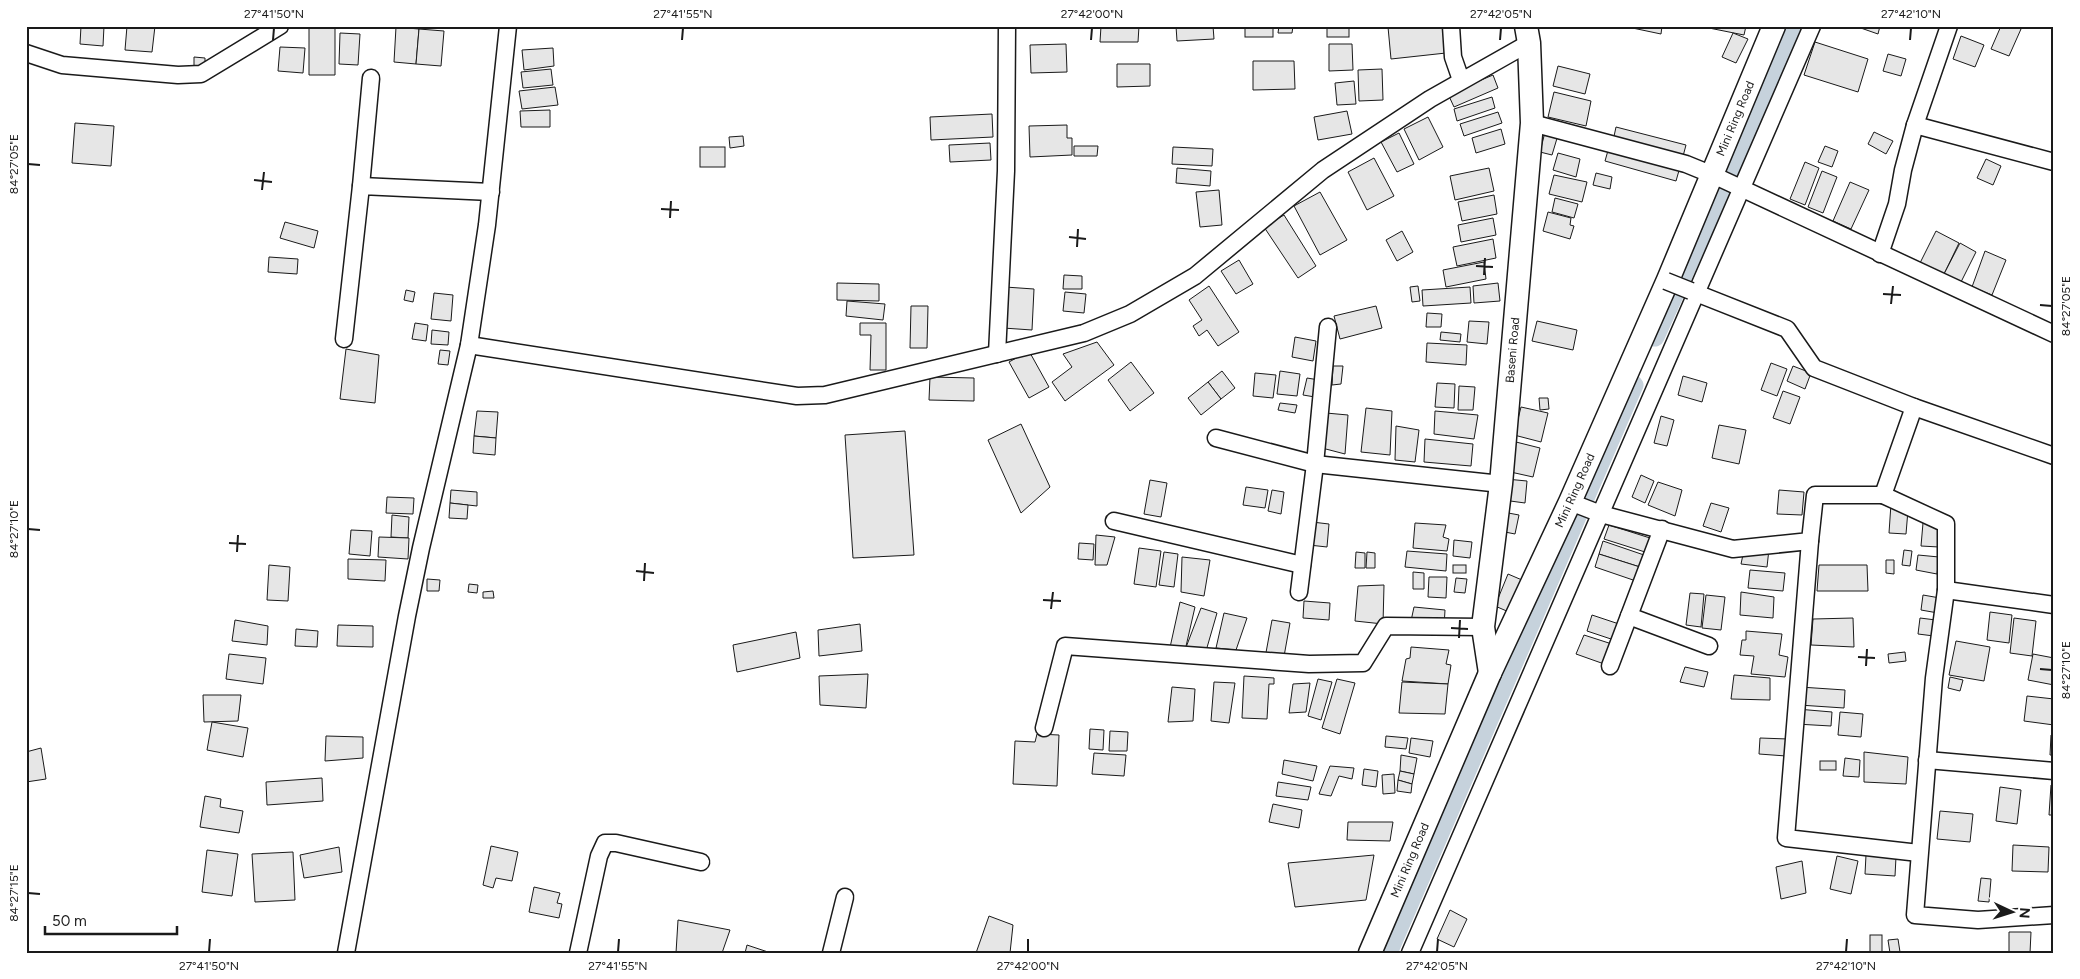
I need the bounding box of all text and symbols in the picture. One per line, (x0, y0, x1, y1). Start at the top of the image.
text: 27°41'50"N (244, 7, 304, 21)
text: 27°41'55"N (653, 7, 713, 21)
text: 27°42'00"N (1061, 7, 1123, 21)
text: 27°42'05"N (1470, 7, 1532, 21)
text: 27°42'10"N (1881, 7, 1941, 21)
street label: Mini Ring Road (1713, 79, 1757, 158)
text: 84°27'05"E (7, 134, 21, 194)
text: 84°27'05"E (2059, 276, 2073, 336)
street label: Baseni Road (1503, 317, 1522, 384)
street label: Mini Ring Road (1552, 451, 1598, 530)
text: 84°27'10"E (7, 500, 21, 558)
text: 84°27'10"E (2059, 641, 2073, 699)
street label: Mini Ring Road (1388, 821, 1432, 900)
text: 84°27'15"E (7, 864, 21, 922)
north arrow (1988, 886, 2038, 936)
scale bar (45, 904, 178, 936)
text: N (2016, 907, 2033, 919)
text: 50 m (52, 912, 87, 930)
text: 27°41'50"N (179, 959, 239, 973)
text: 27°41'55"N (588, 959, 648, 973)
text: 27°42'00"N (997, 959, 1059, 973)
text: 27°42'05"N (1406, 959, 1468, 973)
text: 27°42'10"N (1816, 959, 1876, 973)

